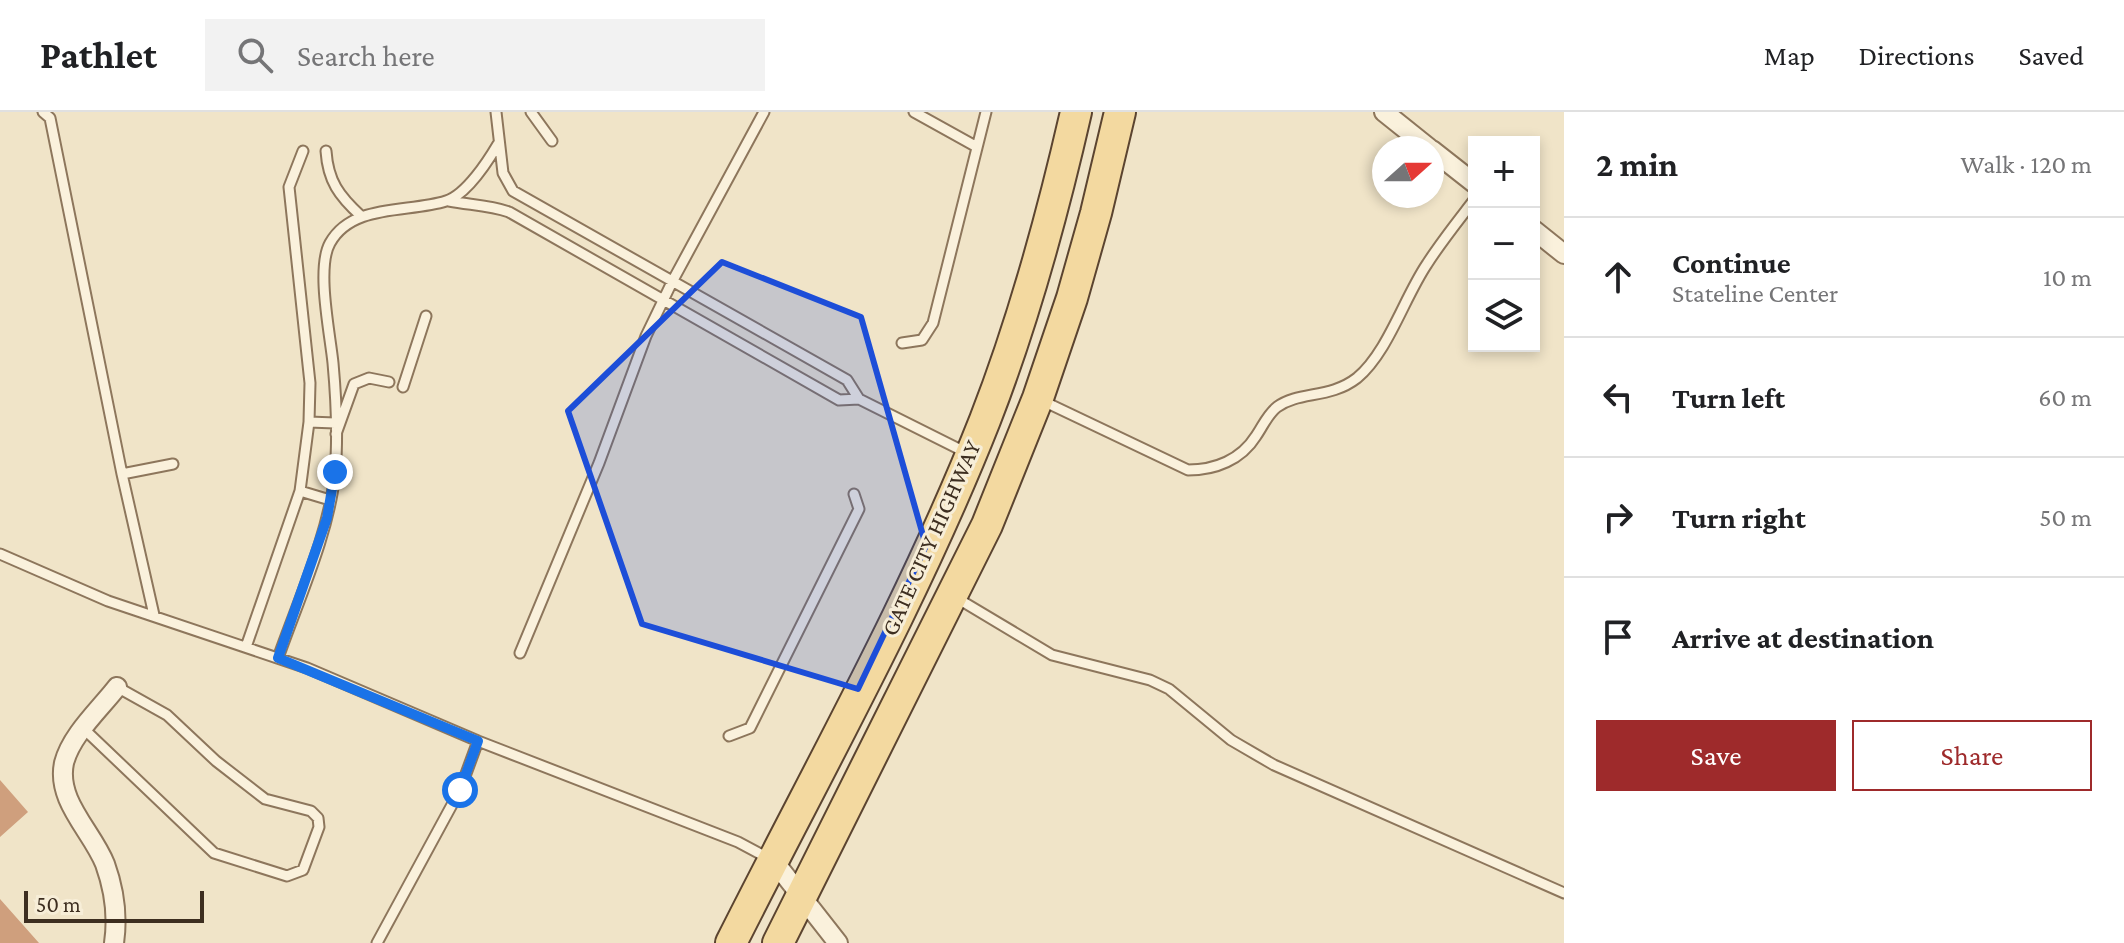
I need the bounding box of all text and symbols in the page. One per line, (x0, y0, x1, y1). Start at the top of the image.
search box (205, 19, 765, 91)
icon: search (233, 33, 277, 77)
text: Pathlet (40, 34, 157, 76)
text: Search here (297, 39, 435, 72)
text: Map (1764, 40, 1815, 71)
text: Directions (1859, 40, 1974, 71)
text: Saved (2018, 40, 2084, 71)
north arrow (1372, 136, 1444, 208)
map controls (1468, 136, 1540, 352)
button: + (1468, 136, 1540, 208)
text: 2 min (1596, 146, 1678, 183)
text: Walk · 120 m (1961, 150, 2092, 179)
button: − (1468, 208, 1540, 280)
text: Continue (1672, 246, 1791, 279)
icon: ahead (1596, 255, 1640, 299)
text: 10 m (2043, 263, 2092, 292)
text: Stateline Center (1672, 279, 1838, 308)
button: layers (1468, 280, 1540, 352)
icon: left (1596, 375, 1640, 419)
text: Turn left (1672, 381, 1785, 414)
text: 60 m (2038, 383, 2092, 412)
street label: GATE CITY HIGHWAY (875, 436, 986, 640)
route end (317, 454, 353, 490)
icon: right (1596, 495, 1640, 539)
text: Turn right (1672, 501, 1806, 534)
text: 50 m (2039, 503, 2092, 532)
icon: arrive (1596, 615, 1640, 659)
text: Arrive at destination (1672, 621, 1934, 654)
button: Save (1596, 720, 1836, 791)
button: Share (1852, 720, 2092, 791)
route start (442, 772, 478, 808)
scale bar (24, 887, 204, 923)
text: 50 m (36, 892, 81, 917)

